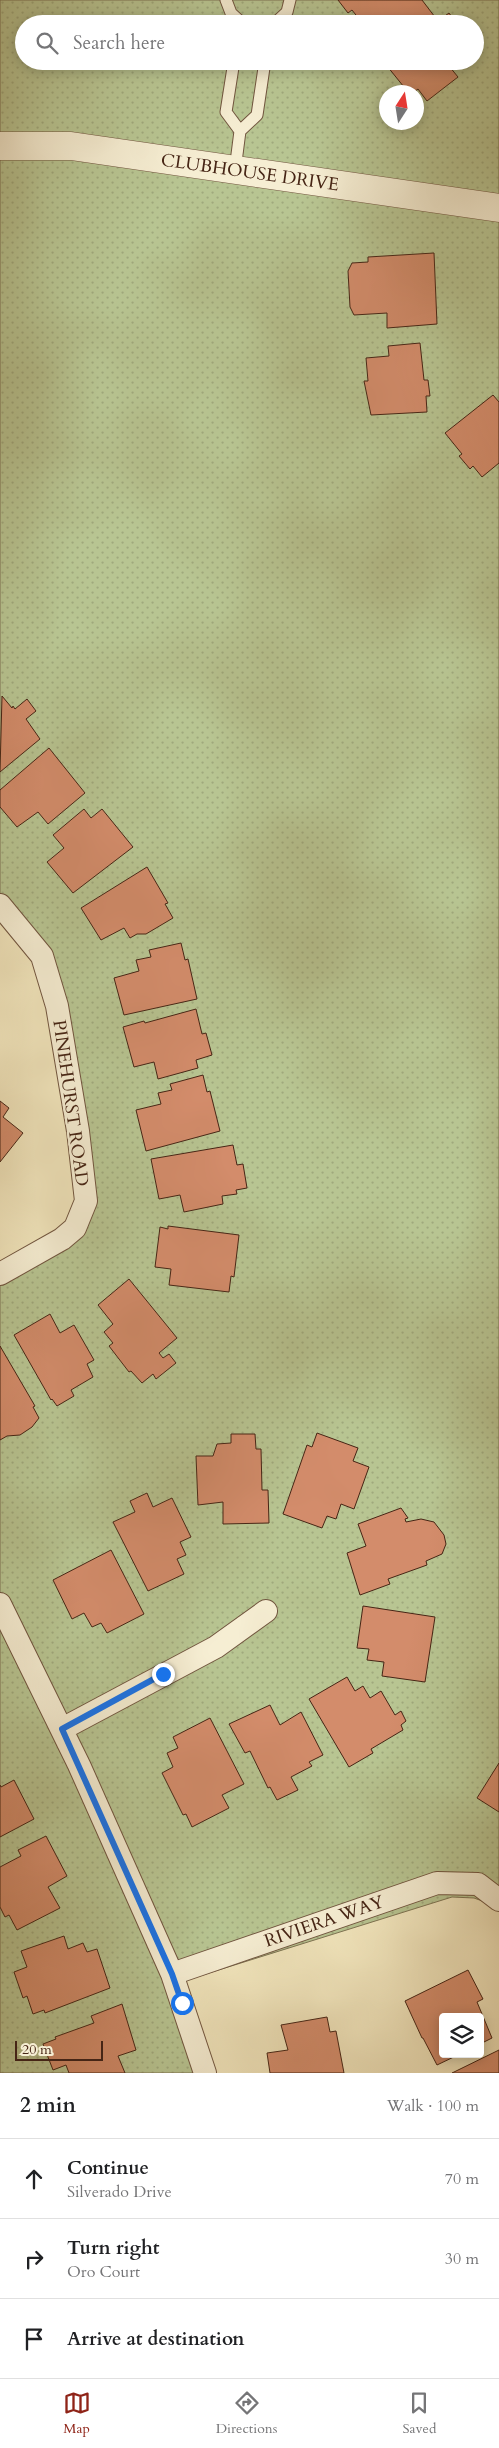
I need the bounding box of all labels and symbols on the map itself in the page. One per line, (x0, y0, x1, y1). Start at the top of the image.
north arrow (379, 85, 424, 130)
street label: CLUBHOUSE DRIVE (159, 148, 341, 197)
street label: PINEHURST ROAD (46, 1018, 95, 1188)
route end (152, 1663, 175, 1686)
street label: RIVIERA WAY (261, 1889, 388, 1954)
route start (171, 1992, 194, 2015)
scale bar (15, 2038, 102, 2061)

